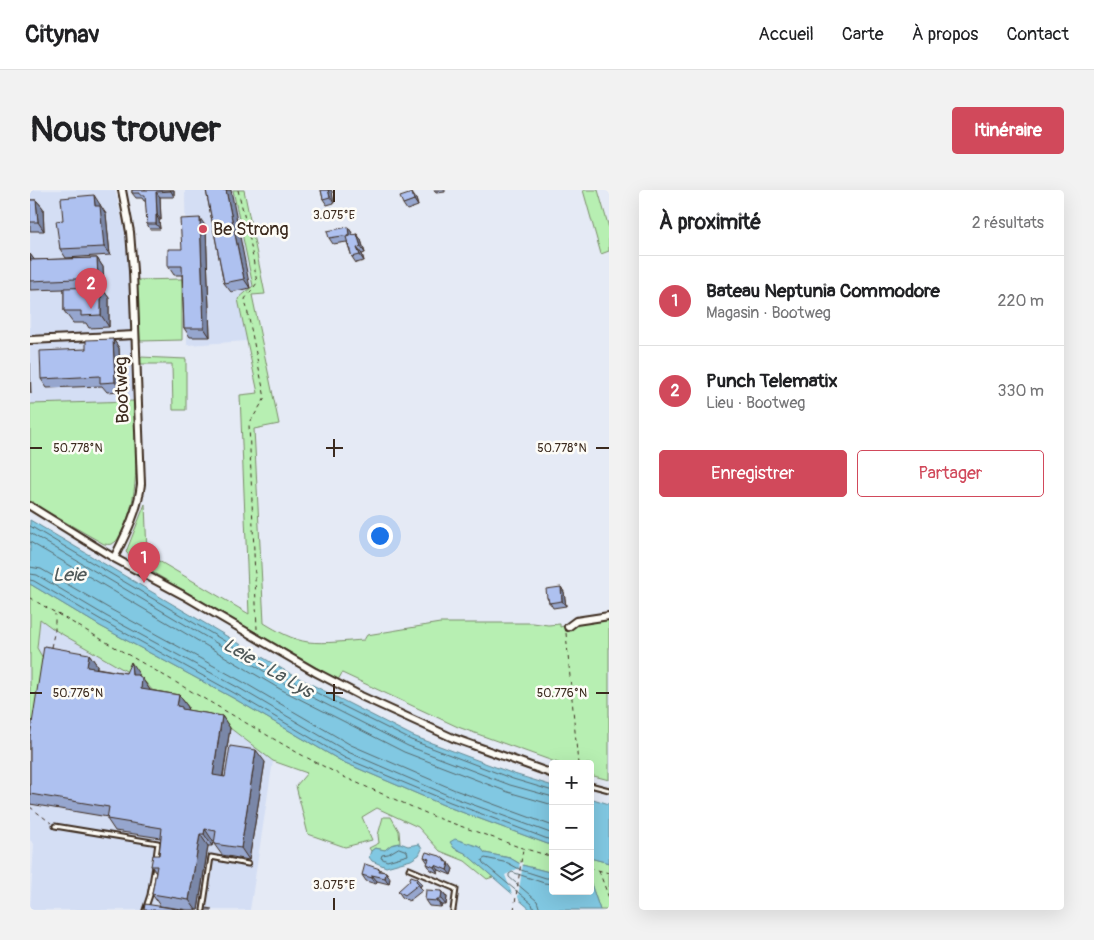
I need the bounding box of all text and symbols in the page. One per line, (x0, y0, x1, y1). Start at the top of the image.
text: Citynav (25, 20, 100, 49)
text: Accueil (758, 23, 814, 46)
text: Carte (842, 23, 884, 46)
text: À propos (912, 23, 978, 46)
text: Contact (1006, 23, 1069, 46)
button: Itinéraire (952, 107, 1064, 154)
text: Nous trouver (30, 108, 221, 152)
text: 3.075°E (313, 208, 355, 223)
text: À proximité (659, 209, 762, 236)
text: 2 résultats (972, 213, 1044, 233)
place label: Be Strong (213, 218, 289, 241)
marker: Be Strong (197, 223, 209, 235)
pin: 2 (75, 268, 107, 309)
text: Bateau Neptunia Commodore (706, 279, 940, 303)
text: 1 (672, 291, 678, 311)
text: 220 m (998, 291, 1044, 311)
text: Magasin · Bootweg (706, 303, 831, 323)
street label: Bootweg (109, 356, 135, 424)
text: Punch Telematix (706, 369, 838, 393)
text: 2 (671, 381, 679, 401)
text: 330 m (998, 381, 1044, 401)
text: Lieu · Bootweg (706, 393, 805, 413)
text: 50.778°N (53, 441, 103, 456)
text: 50.778°N (537, 441, 587, 456)
button: Enregistrer (659, 450, 847, 497)
button: Partager (857, 450, 1044, 497)
your location (367, 523, 393, 549)
pin: 1 (128, 542, 160, 583)
water label: Leie (53, 563, 87, 587)
water label: Leie - La Lys (219, 633, 320, 705)
text: 50.776°N (53, 686, 103, 701)
text: 50.776°N (537, 686, 587, 701)
map controls (549, 760, 594, 895)
button: + (549, 760, 594, 805)
button: − (549, 805, 594, 850)
button: layers (549, 850, 594, 895)
text: 3.075°E (313, 878, 355, 893)

